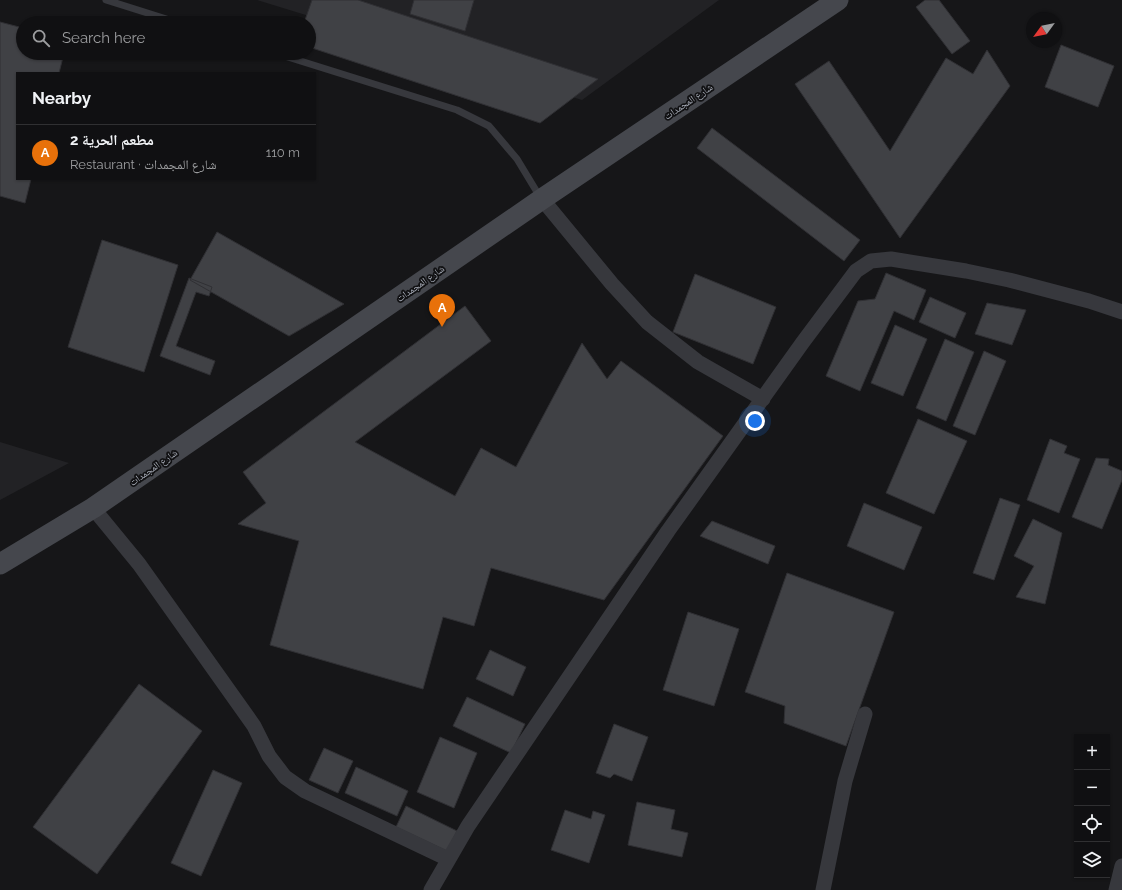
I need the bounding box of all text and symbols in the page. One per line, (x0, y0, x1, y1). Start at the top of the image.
north arrow (1026, 12, 1062, 48)
search box (16, 16, 316, 60)
icon: search (30, 27, 52, 49)
text: Search here (62, 29, 145, 47)
street label: شارع المجمدات (662, 81, 715, 122)
text: Nearby (32, 88, 91, 108)
text: مطعم الحرية 2 (70, 131, 154, 149)
text: A (41, 145, 49, 160)
text: 110 m (266, 145, 300, 160)
text: Restaurant · شارع المجمدات (70, 157, 217, 172)
street label: شارع المجمدات (394, 263, 447, 305)
pin: A (429, 294, 455, 327)
your location (745, 411, 765, 431)
street label: شارع المجمدات (127, 447, 180, 489)
map controls (1074, 734, 1110, 878)
button: + (1074, 734, 1110, 770)
button: − (1074, 770, 1110, 806)
button: locate (1074, 806, 1110, 842)
button: layers (1074, 842, 1110, 878)

